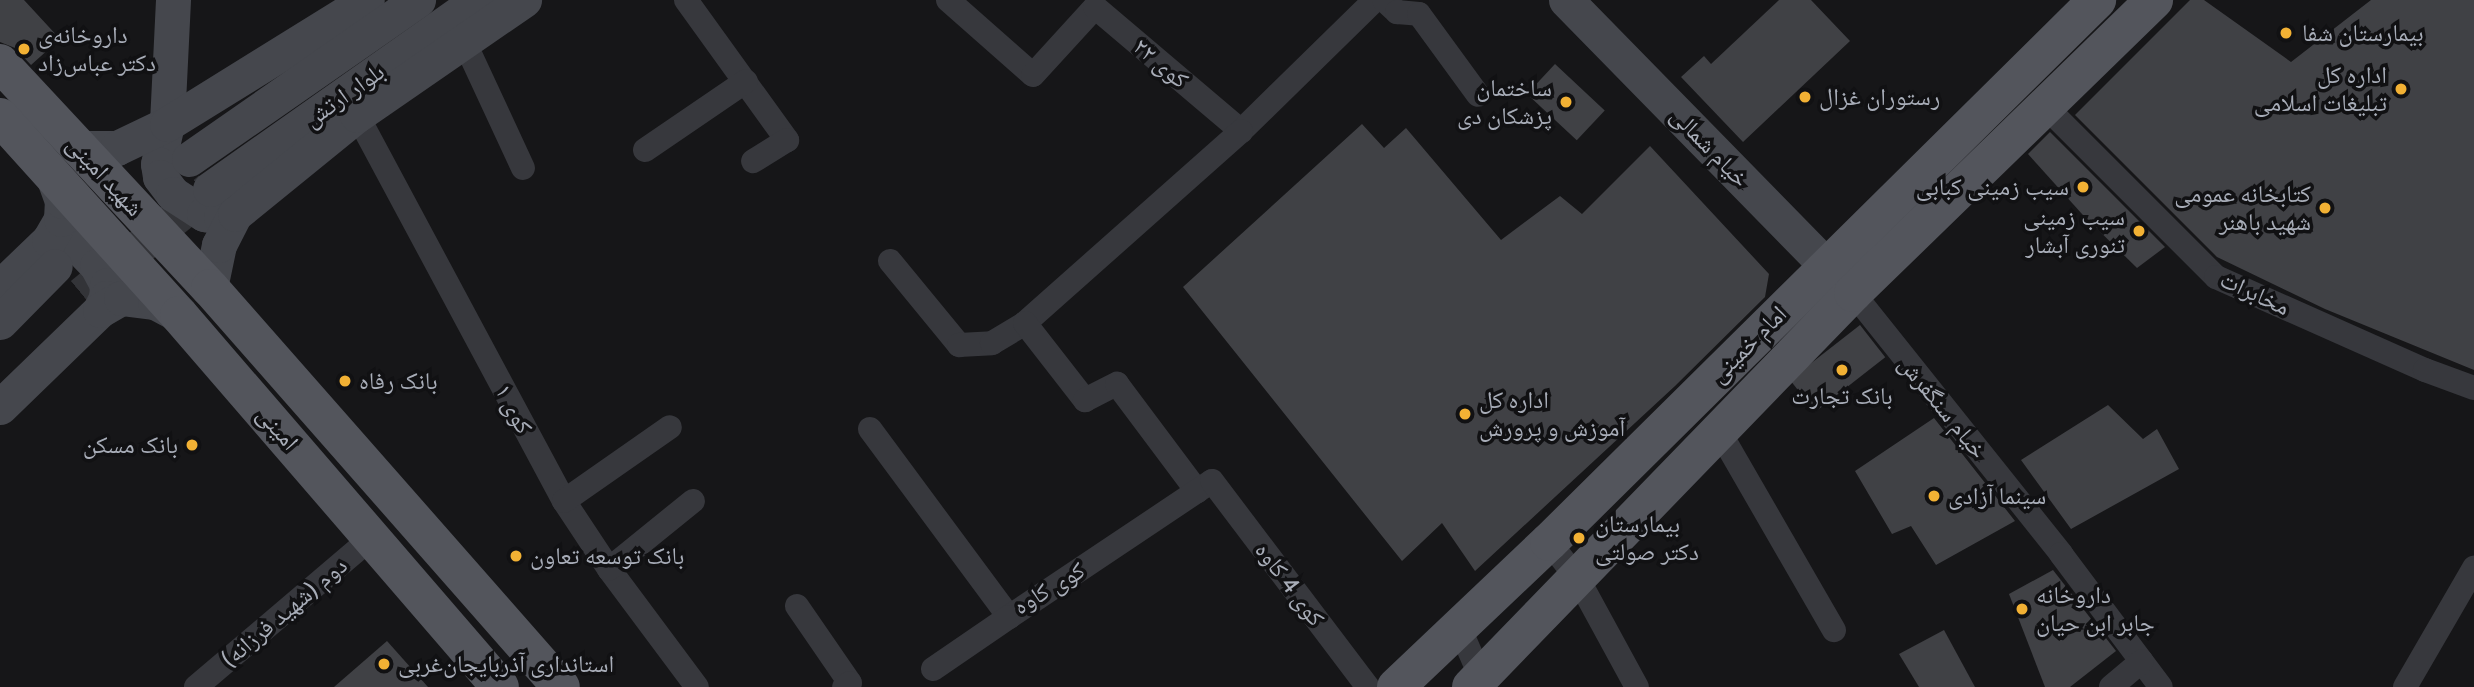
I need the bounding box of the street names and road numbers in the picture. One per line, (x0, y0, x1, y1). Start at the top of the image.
street label: کوی ۲۲ (1128, 32, 1194, 94)
street label: بلوار ارتش (298, 57, 390, 133)
street label: خیام شمالی (1665, 101, 1755, 193)
street label: شهید امینی (61, 130, 149, 222)
street label: مخابرات (2216, 264, 2294, 322)
street label: امام خمینی (1703, 299, 1793, 389)
street label: خیام سنگفرش (1893, 350, 1993, 464)
street label: کوی ۱ (489, 379, 539, 439)
street label: امینی (251, 400, 305, 456)
street label: کوی 4 کاوه (1249, 536, 1331, 632)
street label: دوم (شهید فرزانه) (215, 551, 353, 673)
street label: کوی کاوه (1008, 555, 1090, 621)

